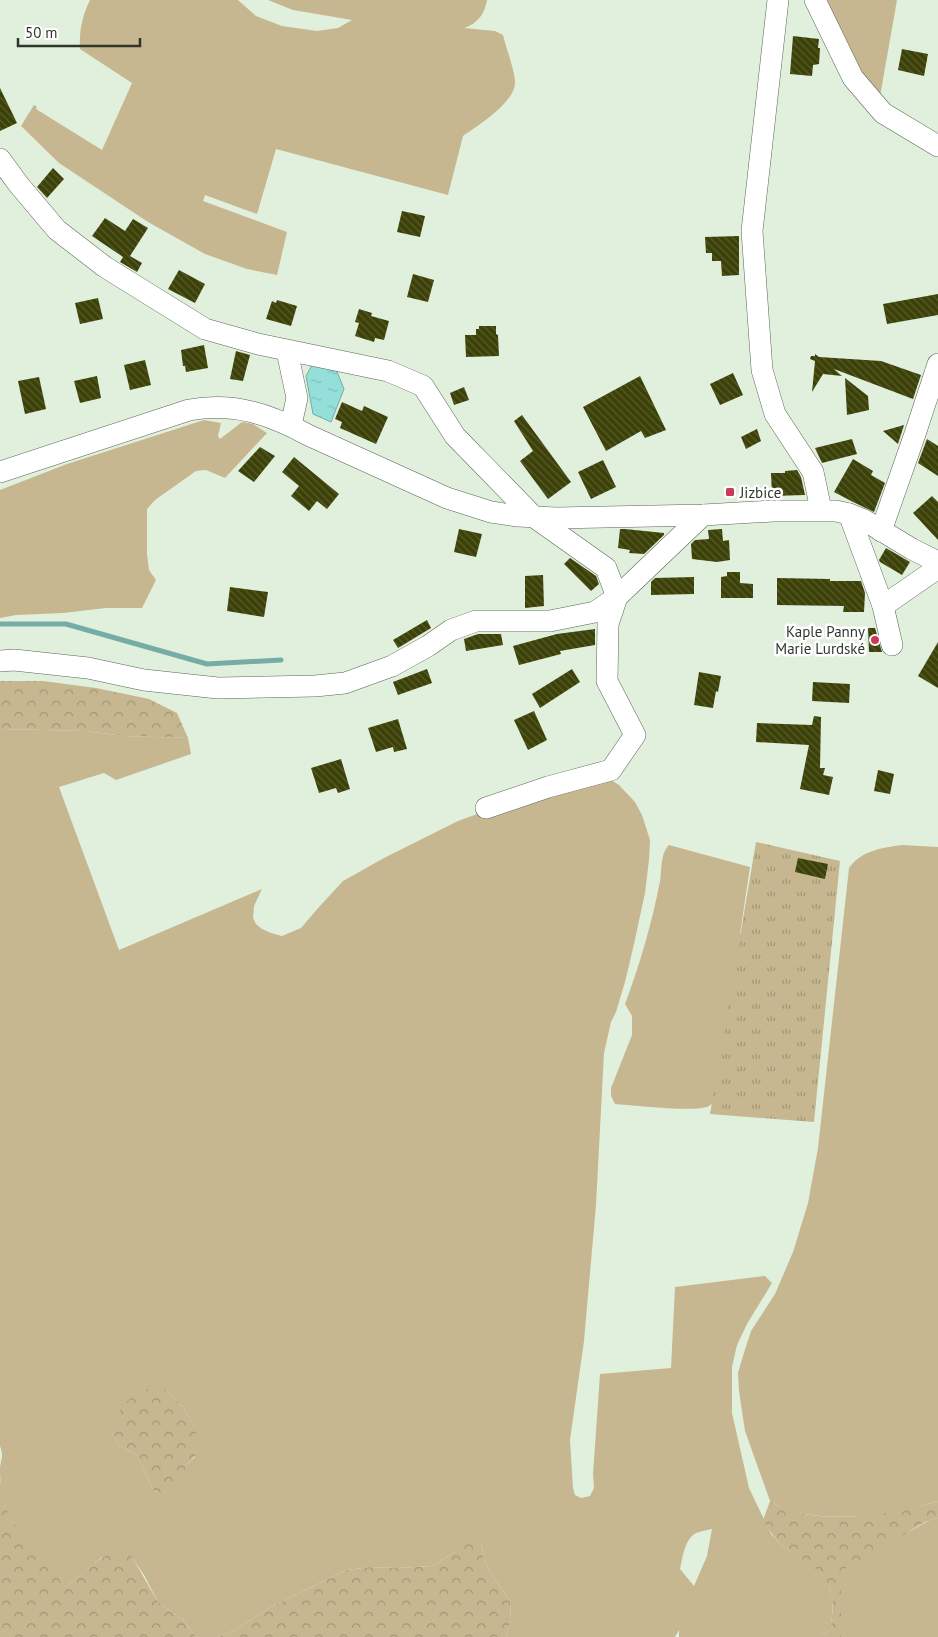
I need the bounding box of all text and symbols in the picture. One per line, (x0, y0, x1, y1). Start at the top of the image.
scale bar (18, 15, 140, 47)
text: 50 m (25, 23, 58, 42)
place label: Jizbice (739, 483, 781, 502)
marker: Jizbice (724, 486, 736, 498)
place label: Kaple Panny Marie Lurdské (775, 622, 865, 658)
marker: Kaple Panny Marie Lurdské (869, 634, 881, 646)

